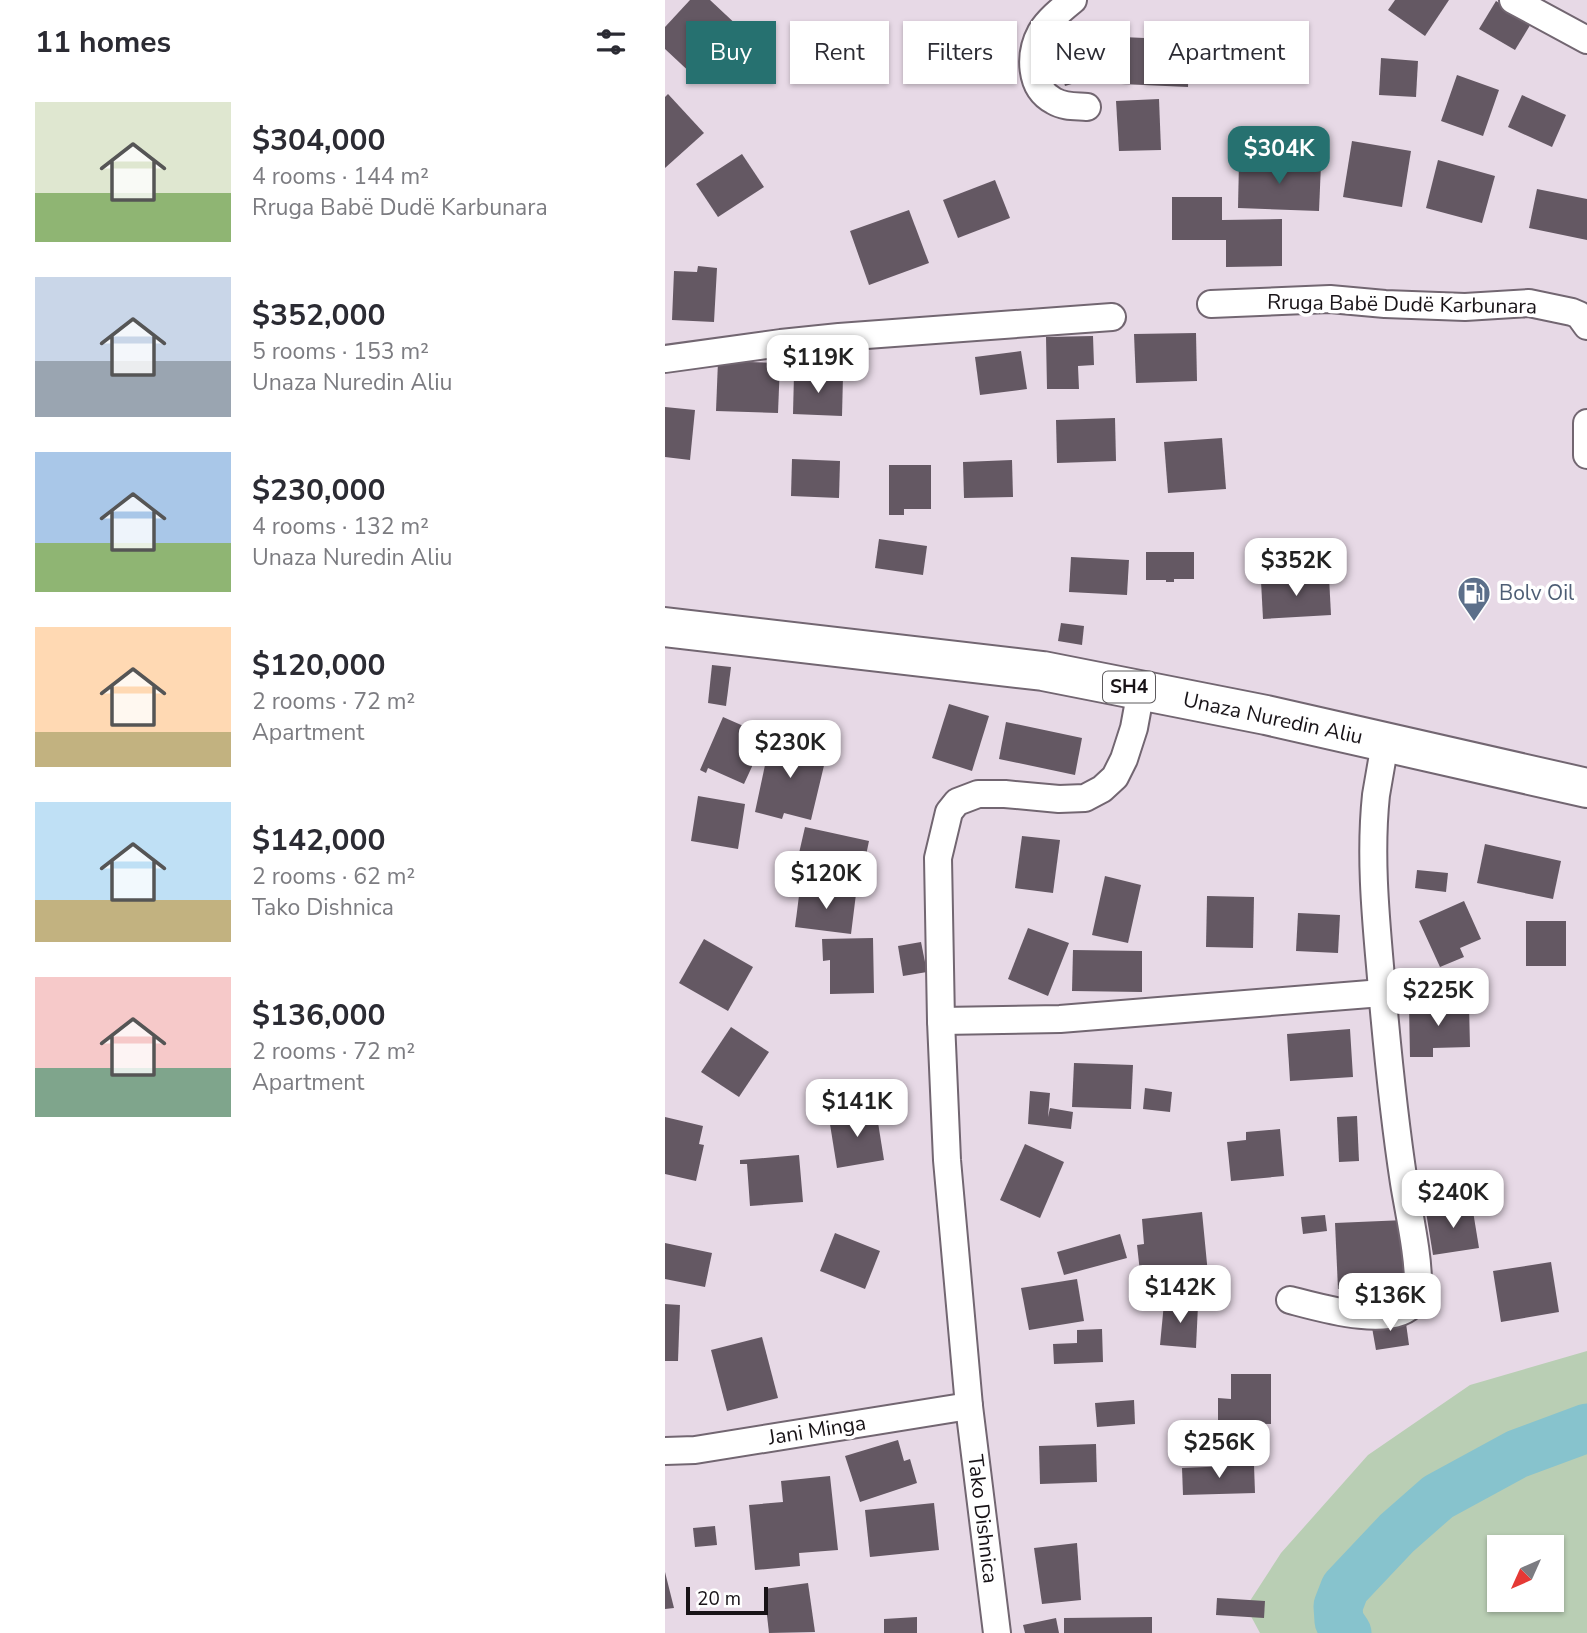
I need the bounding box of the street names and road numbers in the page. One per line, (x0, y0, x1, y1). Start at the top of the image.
street label: Rruga Babë Dudë Karbunara (1267, 288, 1537, 320)
road number: SH4 (1103, 672, 1155, 702)
street label: Unaza Nuredin Aliu (1181, 685, 1365, 751)
street label: Jani Minga (765, 1408, 868, 1452)
street label: Tako Dishnica (961, 1453, 1005, 1585)

